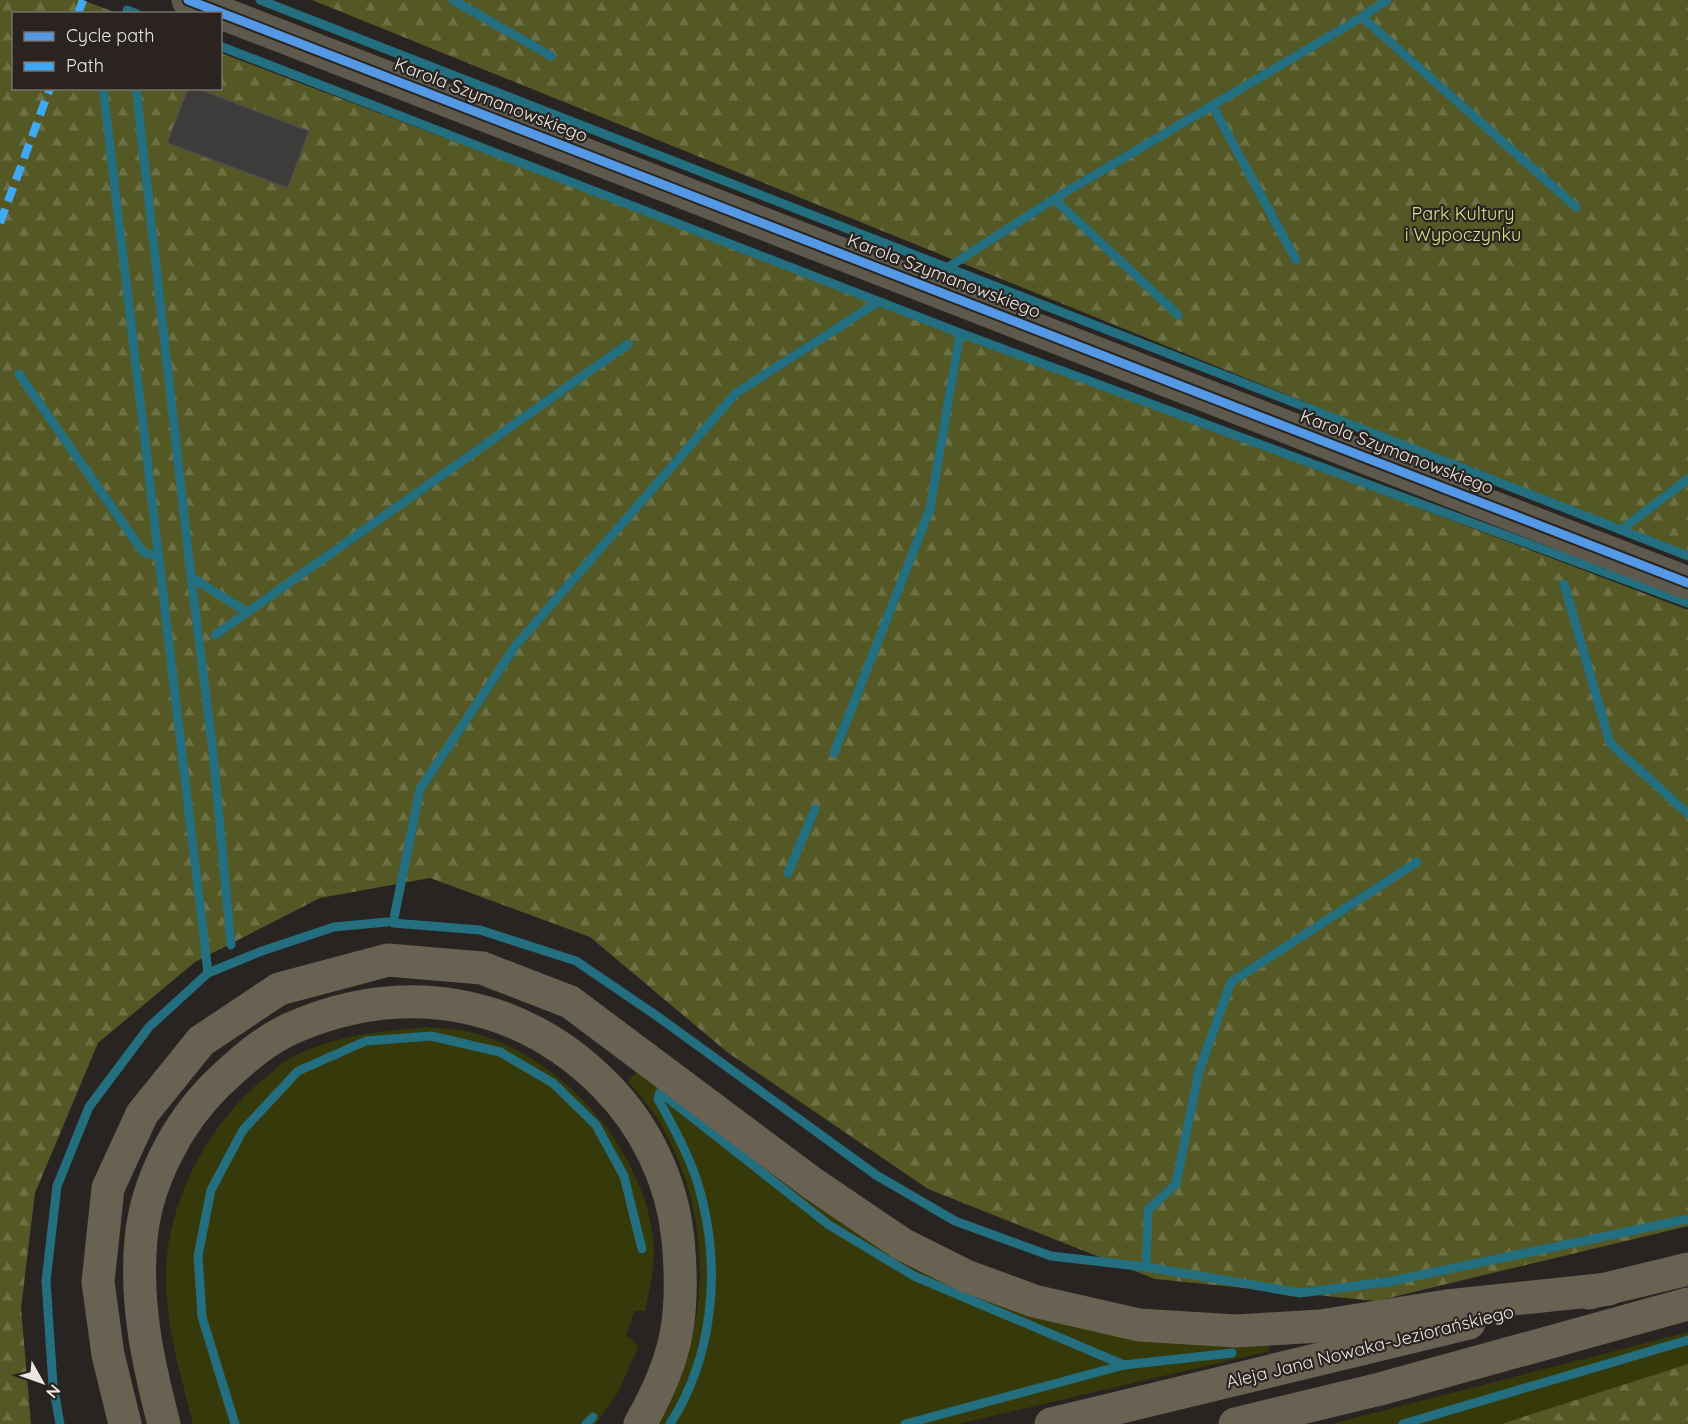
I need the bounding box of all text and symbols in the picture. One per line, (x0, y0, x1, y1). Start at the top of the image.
legend (12, 12, 222, 90)
text: Cycle path (66, 24, 154, 47)
street label: Karola Szymanowskiego (391, 52, 591, 147)
text: Path (66, 54, 104, 77)
park label: Park Kultury i Wypoczynku (1405, 202, 1521, 246)
street label: Karola Szymanowskiego (844, 228, 1044, 323)
street label: Karola Szymanowskiego (1297, 404, 1497, 499)
street label: Aleja Jana Nowaka-Jeziorańskiego (1224, 1300, 1516, 1393)
north arrow (12, 1352, 72, 1412)
text: N (42, 1381, 65, 1403)

